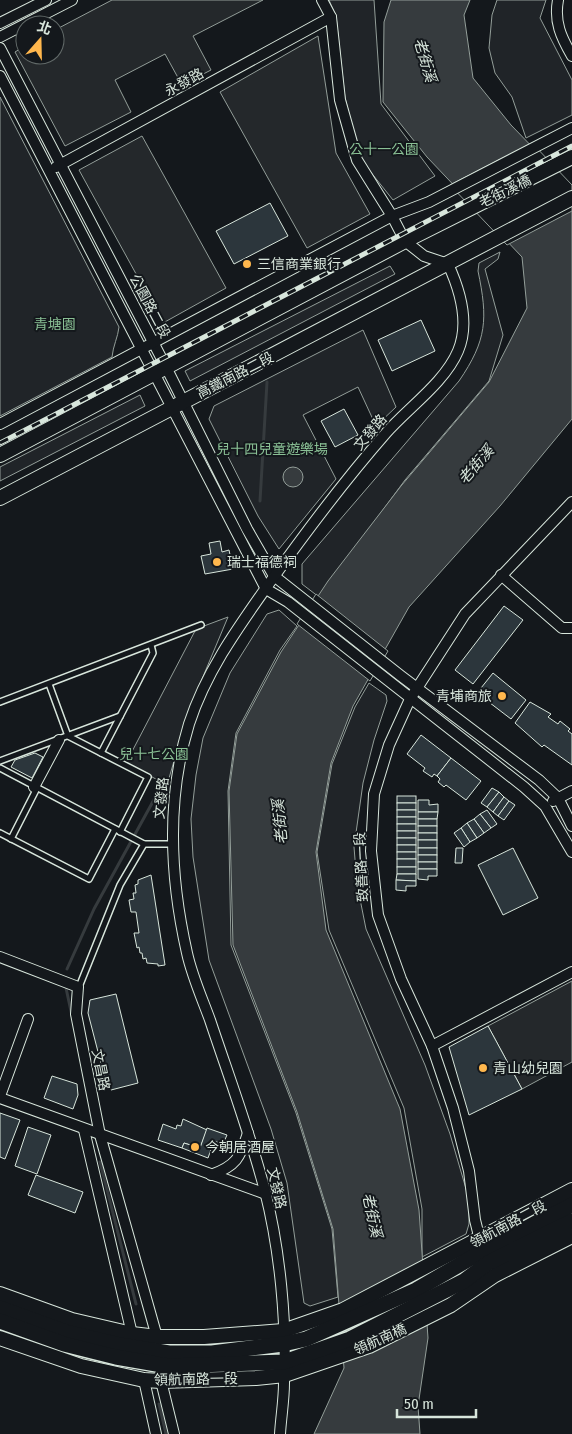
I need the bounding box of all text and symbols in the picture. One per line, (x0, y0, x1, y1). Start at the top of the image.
north arrow (15, 15, 65, 65)
text: 北 (35, 18, 54, 39)
water label: 老街溪 (410, 36, 440, 86)
street label: 永發路 (162, 65, 207, 100)
park label: 公十一公園 (349, 141, 419, 158)
street label: 老街溪橋 (476, 172, 534, 211)
place label: 三信商業銀行 (257, 256, 341, 273)
marker: 三信商業銀行 (241, 258, 253, 270)
street label: 公園路二段 (126, 271, 173, 341)
park label: 青塘園 (34, 316, 76, 333)
street label: 高鐵南路二段 (194, 349, 277, 402)
street label: 文發路 (350, 411, 391, 454)
park label: 兒十四兒童遊樂場 (216, 441, 328, 458)
water label: 老街溪 (454, 441, 499, 488)
place label: 瑞士福德祠 (227, 554, 297, 571)
marker: 瑞士福德祠 (211, 556, 223, 568)
place label: 青埔商旅 (436, 688, 492, 705)
marker: 青埔商旅 (496, 690, 508, 702)
park label: 兒十七公園 (119, 746, 189, 763)
street label: 文發路 (151, 776, 172, 820)
water label: 老街溪 (269, 797, 291, 845)
street label: 致善路一段 (351, 832, 372, 902)
street label: 文昌路 (88, 1048, 113, 1092)
place label: 青山幼兒園 (493, 1060, 563, 1077)
marker: 青山幼兒園 (477, 1062, 489, 1074)
place label: 今朝居酒屋 (205, 1139, 275, 1156)
marker: 今朝居酒屋 (189, 1141, 201, 1153)
street label: 文發路 (264, 1166, 290, 1210)
water label: 老街溪 (359, 1191, 386, 1241)
street label: 領航南路二段 (467, 1197, 549, 1252)
street label: 領航南橋 (351, 1320, 409, 1359)
street label: 領航南路一段 (154, 1370, 238, 1389)
scale bar (397, 1386, 476, 1418)
text: 50 m (404, 1395, 434, 1413)

